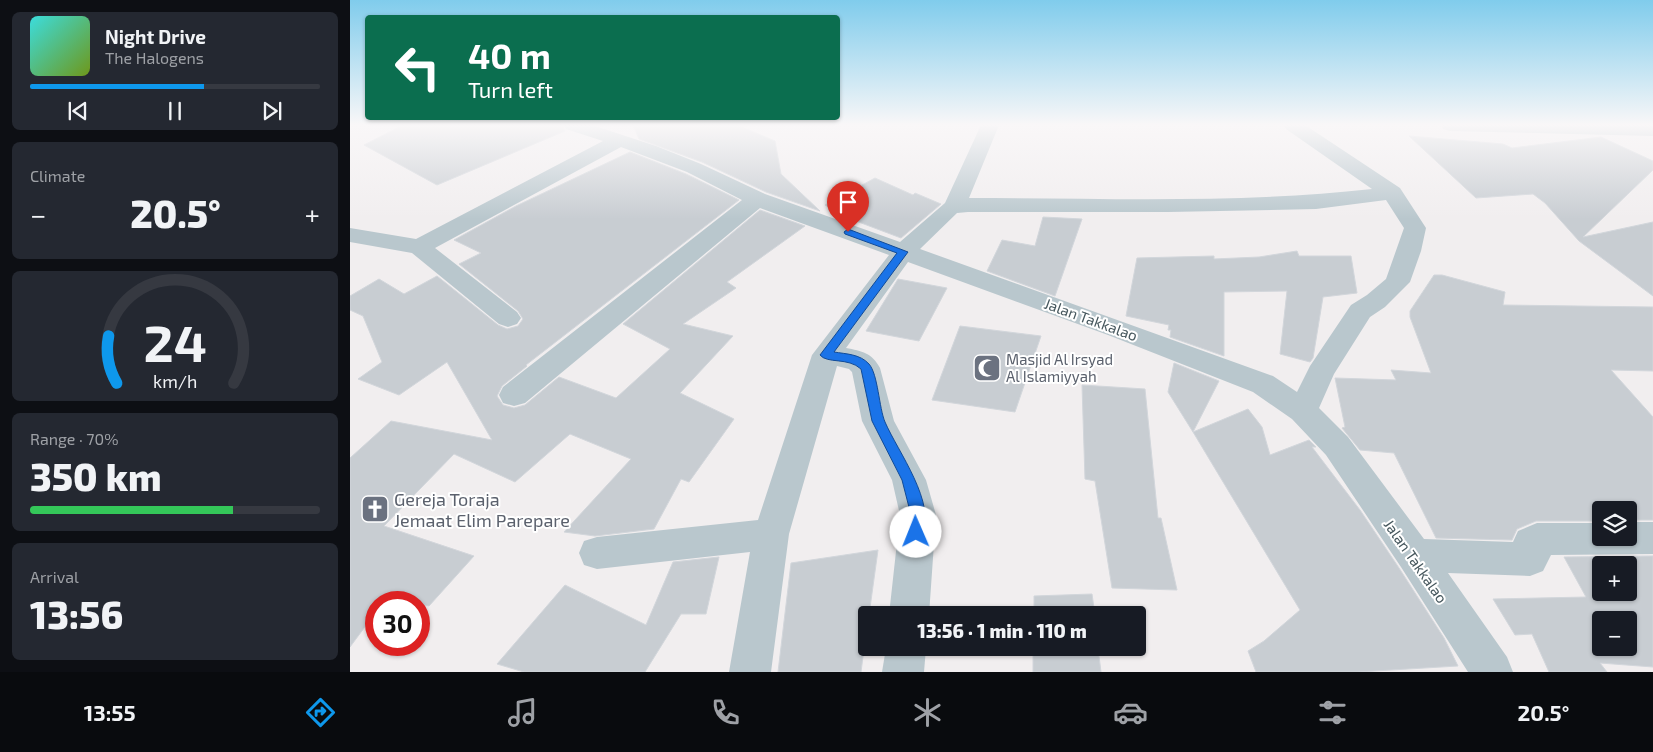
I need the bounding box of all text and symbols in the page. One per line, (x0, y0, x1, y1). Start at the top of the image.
text: Night Drive (105, 25, 206, 48)
text: 40 m (468, 34, 551, 76)
icon: left (385, 35, 450, 100)
text: The Halogens (105, 48, 204, 67)
text: Turn left (468, 76, 553, 102)
icon: previous (64, 97, 92, 125)
icon: pause (161, 97, 189, 125)
icon: next (258, 97, 286, 125)
text: Climate (30, 166, 85, 185)
pin (827, 181, 869, 232)
icon: arrive (834, 188, 862, 216)
text: 20.5° (130, 190, 221, 236)
text: − (30, 197, 46, 231)
text: + (305, 197, 320, 231)
street label: Jalan Takkalao (1042, 294, 1140, 344)
text: 24 (143, 310, 207, 372)
place label: Masjid Al Irsyad Al Islamiyyah (1006, 350, 1113, 385)
mosque icon: Masjid Al Irsyad Al Islamiyyah (972, 353, 1002, 383)
text: km/h (153, 370, 197, 392)
text: Range · 70% (30, 429, 118, 448)
text: 350 km (30, 453, 162, 499)
place label: Gereja Toraja Jemaat Elim Parepare (394, 488, 570, 531)
church icon: Gereja Toraja Jemaat Elim Parepare (360, 494, 390, 524)
map controls (1592, 501, 1637, 656)
button: layers (1592, 501, 1637, 546)
position arrow (889, 505, 941, 557)
street label: Jalan Takkalao (1381, 516, 1451, 606)
button: + (1592, 556, 1637, 601)
text: Arrival (30, 567, 79, 586)
text: 13:56 (30, 591, 123, 637)
speed limit sign: 30 (365, 591, 430, 656)
button: − (1592, 611, 1637, 656)
text: 13:56 · 1 min · 110 m (917, 619, 1087, 642)
icon: directions (303, 695, 338, 730)
icon: music (505, 695, 540, 730)
icon: phone (708, 695, 743, 730)
icon: climate (910, 695, 945, 730)
icon: car (1113, 695, 1148, 730)
icon: filters (1315, 695, 1350, 730)
text: 13:55 (84, 699, 136, 725)
text: 20.5° (1517, 699, 1569, 725)

